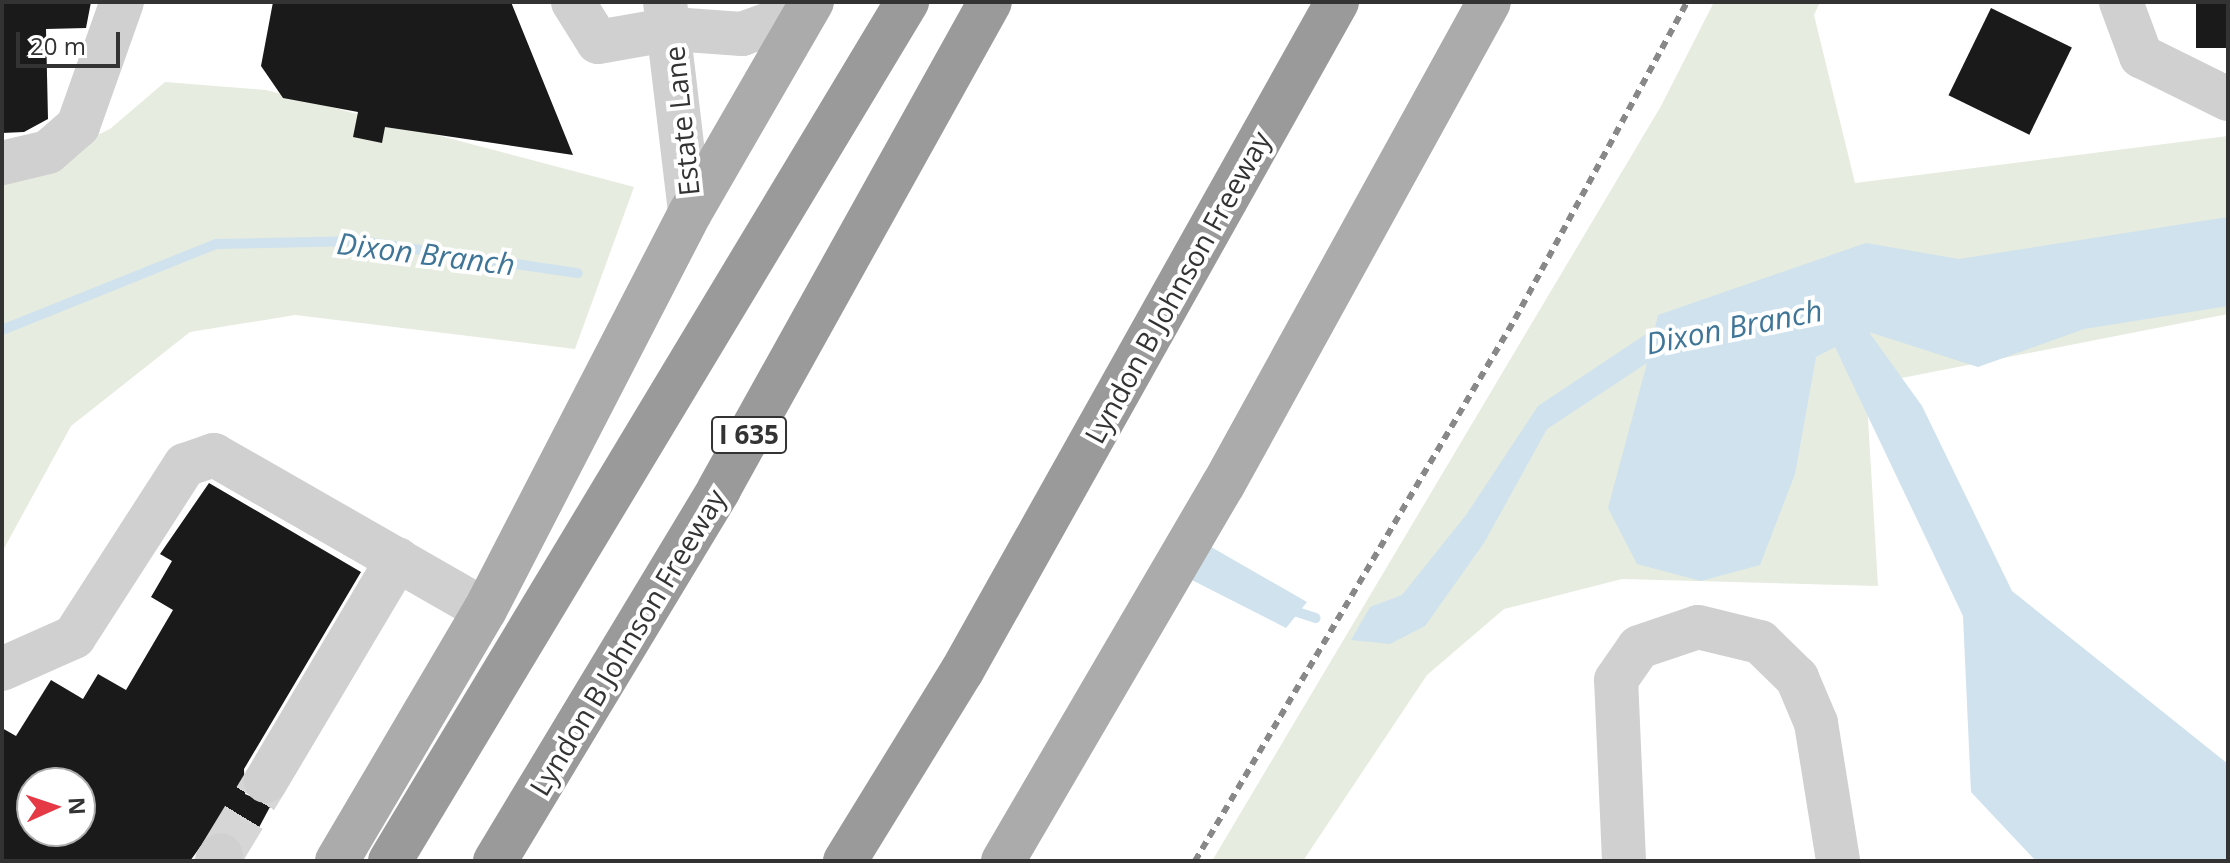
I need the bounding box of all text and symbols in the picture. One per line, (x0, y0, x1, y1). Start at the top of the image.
scale bar (20, 16, 124, 66)
text: 20 m (30, 29, 86, 62)
street label: Estate Lane (656, 44, 706, 198)
street label: Lyndon B Johnson Freeway (1077, 125, 1277, 449)
water label: Dixon Branch (335, 225, 517, 283)
water label: Dixon Branch (1643, 292, 1825, 362)
road number: I 635 (711, 413, 787, 457)
street label: Lyndon B Johnson Freeway (522, 483, 732, 801)
north arrow (16, 767, 96, 847)
text: N (63, 796, 93, 816)

